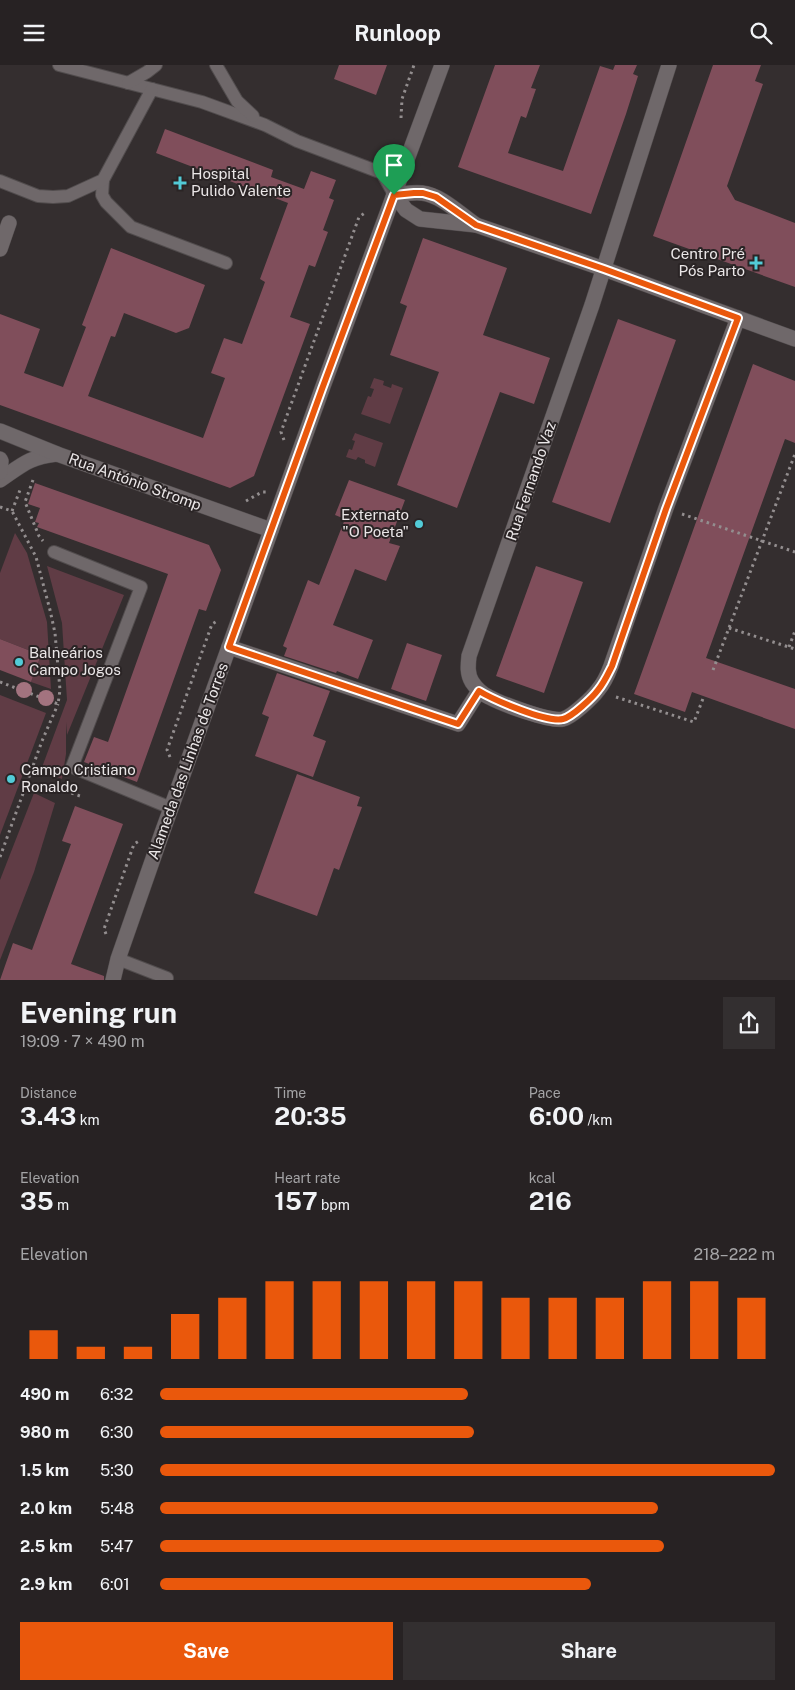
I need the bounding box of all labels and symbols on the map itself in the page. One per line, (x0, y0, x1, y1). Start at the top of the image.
pin (373, 144, 415, 195)
place label: Hospital Pulido Valente (191, 165, 291, 199)
marker: Hospital Pulido Valente (173, 176, 187, 190)
place label: Centro Pré Pós Parto (670, 245, 745, 279)
marker: Centro Pré Pós Parto (749, 256, 763, 270)
street label: Rua Fernando Vaz (502, 419, 559, 543)
street label: Rua António Stromp (67, 450, 204, 513)
place label: Externato "O Poeta" (341, 506, 409, 540)
marker: Externato "O Poeta" (413, 518, 425, 530)
place label: Balneários Campo Jogos (29, 644, 121, 678)
marker: Balneários Campo Jogos (13, 656, 25, 668)
street label: Alameda das Linhas de Torres (144, 660, 231, 861)
place label: Campo Cristiano Ronaldo (21, 761, 136, 795)
marker: Campo Cristiano Ronaldo (5, 773, 17, 785)

